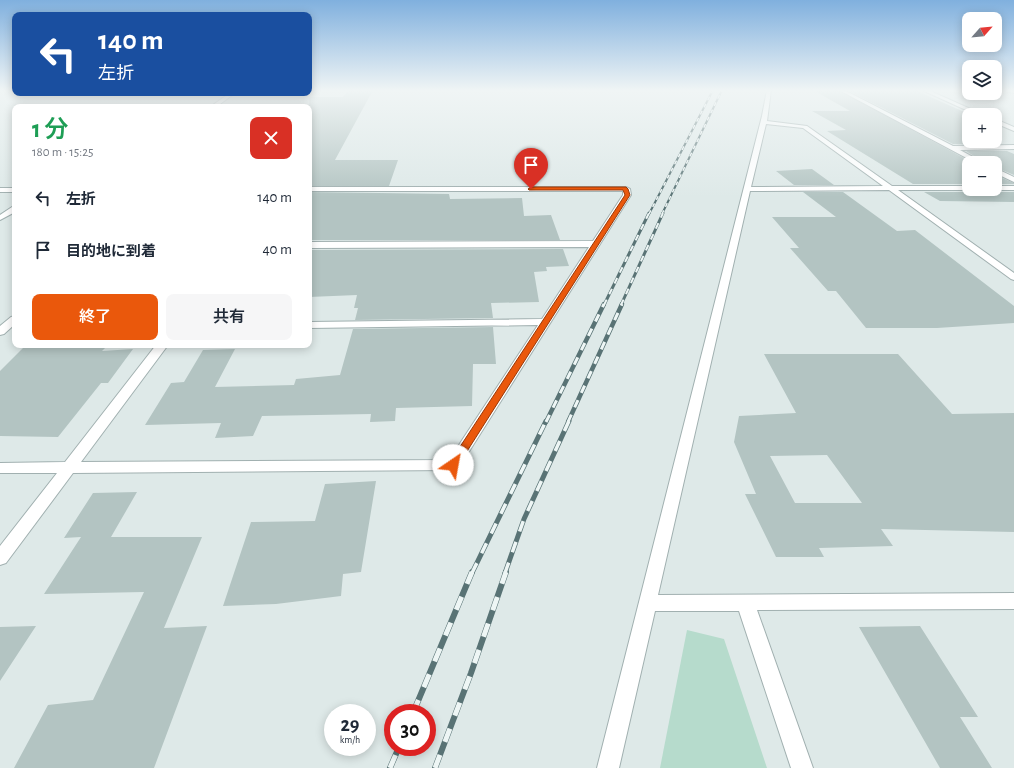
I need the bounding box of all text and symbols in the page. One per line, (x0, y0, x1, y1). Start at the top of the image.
north arrow (962, 12, 1002, 52)
map controls (962, 12, 1002, 196)
text: 140 m (98, 27, 164, 55)
icon: left (32, 28, 84, 80)
button: layers (962, 60, 1002, 100)
text: 左折 (98, 65, 134, 83)
button: + (962, 108, 1002, 148)
button: close (250, 117, 292, 159)
text: 1 分 (32, 118, 68, 142)
text: 180 m · 15:25 (32, 146, 94, 159)
pin (514, 148, 548, 189)
icon: arrive (520, 154, 542, 176)
button: − (962, 156, 1002, 196)
icon: left (32, 187, 54, 209)
text: 140 m (257, 190, 292, 205)
text: 左折 (66, 192, 96, 207)
icon: arrive (32, 239, 54, 261)
text: 40 m (262, 242, 292, 257)
text: 目的地に到着 (66, 244, 156, 259)
button: 終了 (32, 294, 158, 340)
button: 共有 (166, 294, 292, 340)
position arrow (432, 444, 474, 486)
speed limit sign: 30 (384, 704, 436, 756)
text: 29 (340, 715, 360, 735)
text: km/h (340, 735, 360, 745)

